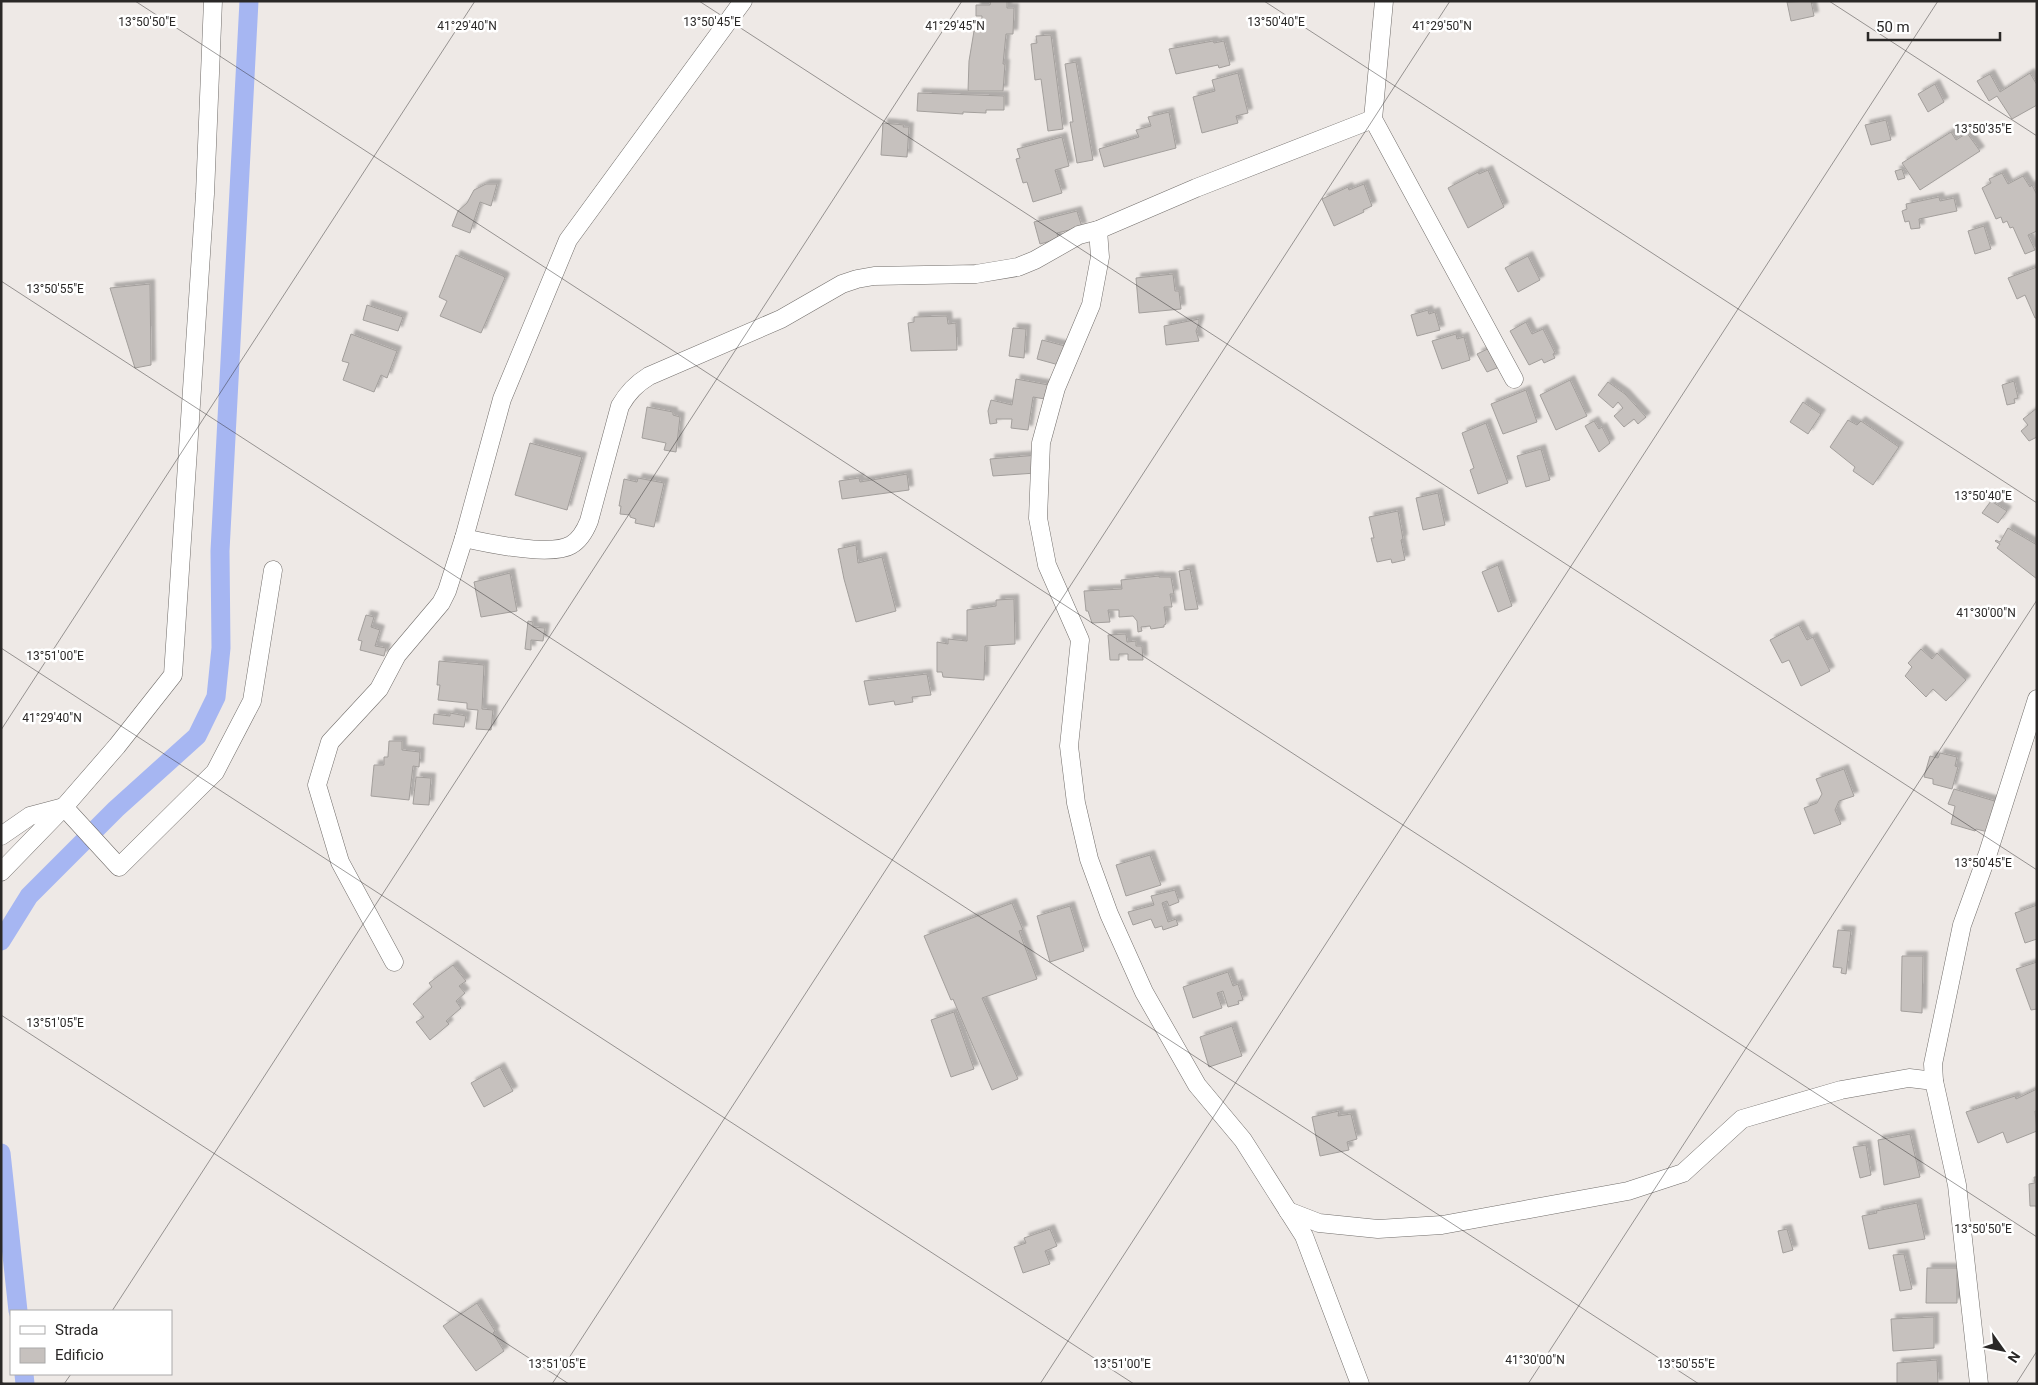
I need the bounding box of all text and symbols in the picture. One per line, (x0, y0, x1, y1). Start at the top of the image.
scale bar (1868, 10, 2000, 42)
text: 13°50'50"E (118, 15, 176, 29)
text: 13°50'45"E (683, 15, 741, 29)
text: 13°50'40"E (1247, 15, 1305, 29)
text: 50 m (1876, 18, 1910, 36)
text: 41°29'40"N (437, 19, 497, 33)
text: 41°29'45"N (925, 19, 985, 33)
text: 41°29'50"N (1412, 19, 1472, 33)
text: 13°50'35"E (1954, 122, 2012, 136)
text: 13°50'55"E (26, 282, 84, 296)
text: 13°50'40"E (1954, 489, 2012, 503)
text: 41°30'00"N (1956, 606, 2016, 620)
text: 13°51'00"E (26, 649, 84, 663)
text: 41°29'40"N (22, 711, 82, 725)
text: 13°50'45"E (1954, 856, 2012, 870)
text: 13°51'05"E (26, 1016, 84, 1030)
text: 13°50'50"E (1954, 1222, 2012, 1236)
legend (10, 1310, 172, 1375)
text: Strada (55, 1321, 98, 1339)
north arrow (1978, 1325, 2028, 1375)
text: Edificio (55, 1346, 104, 1364)
text: N (2004, 1349, 2023, 1366)
text: 41°30'00"N (1505, 1353, 1565, 1367)
text: 13°51'05"E (528, 1357, 586, 1371)
text: 13°51'00"E (1093, 1357, 1151, 1371)
text: 13°50'55"E (1657, 1357, 1715, 1371)

